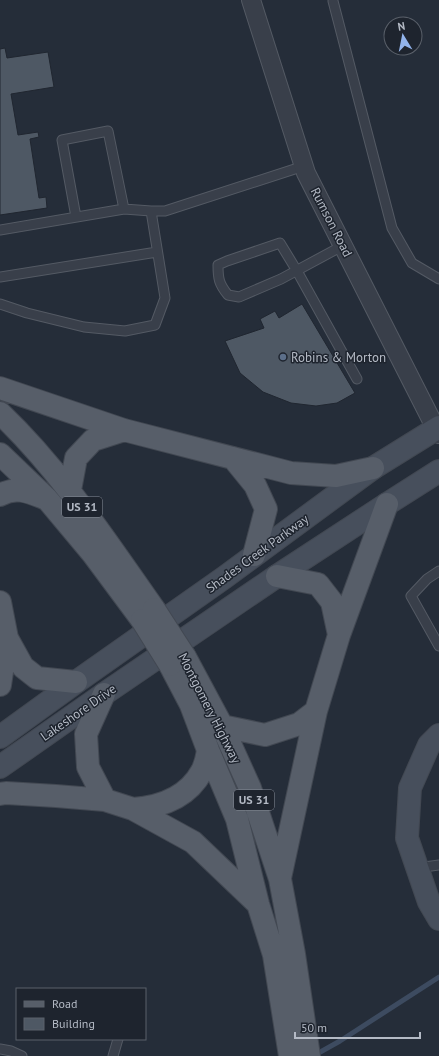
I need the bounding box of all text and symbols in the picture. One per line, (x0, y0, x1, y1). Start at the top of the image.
north arrow (383, 16, 423, 56)
text: N (396, 19, 406, 34)
street label: Rumson Road (307, 185, 356, 260)
place label: Robins & Morton (291, 349, 386, 366)
marker: Robins & Morton (278, 352, 288, 362)
road number: US 31 (62, 497, 102, 517)
street label: Shades Creek Parkway (203, 510, 312, 596)
street label: Montgomery Highway (174, 650, 245, 766)
street label: Lakeshore Drive (37, 680, 120, 745)
road number: US 31 (234, 790, 274, 810)
legend (16, 988, 146, 1040)
text: Road (52, 996, 77, 1011)
scale bar (295, 1014, 420, 1040)
text: Building (52, 1016, 95, 1031)
text: 50 m (301, 1020, 327, 1035)

